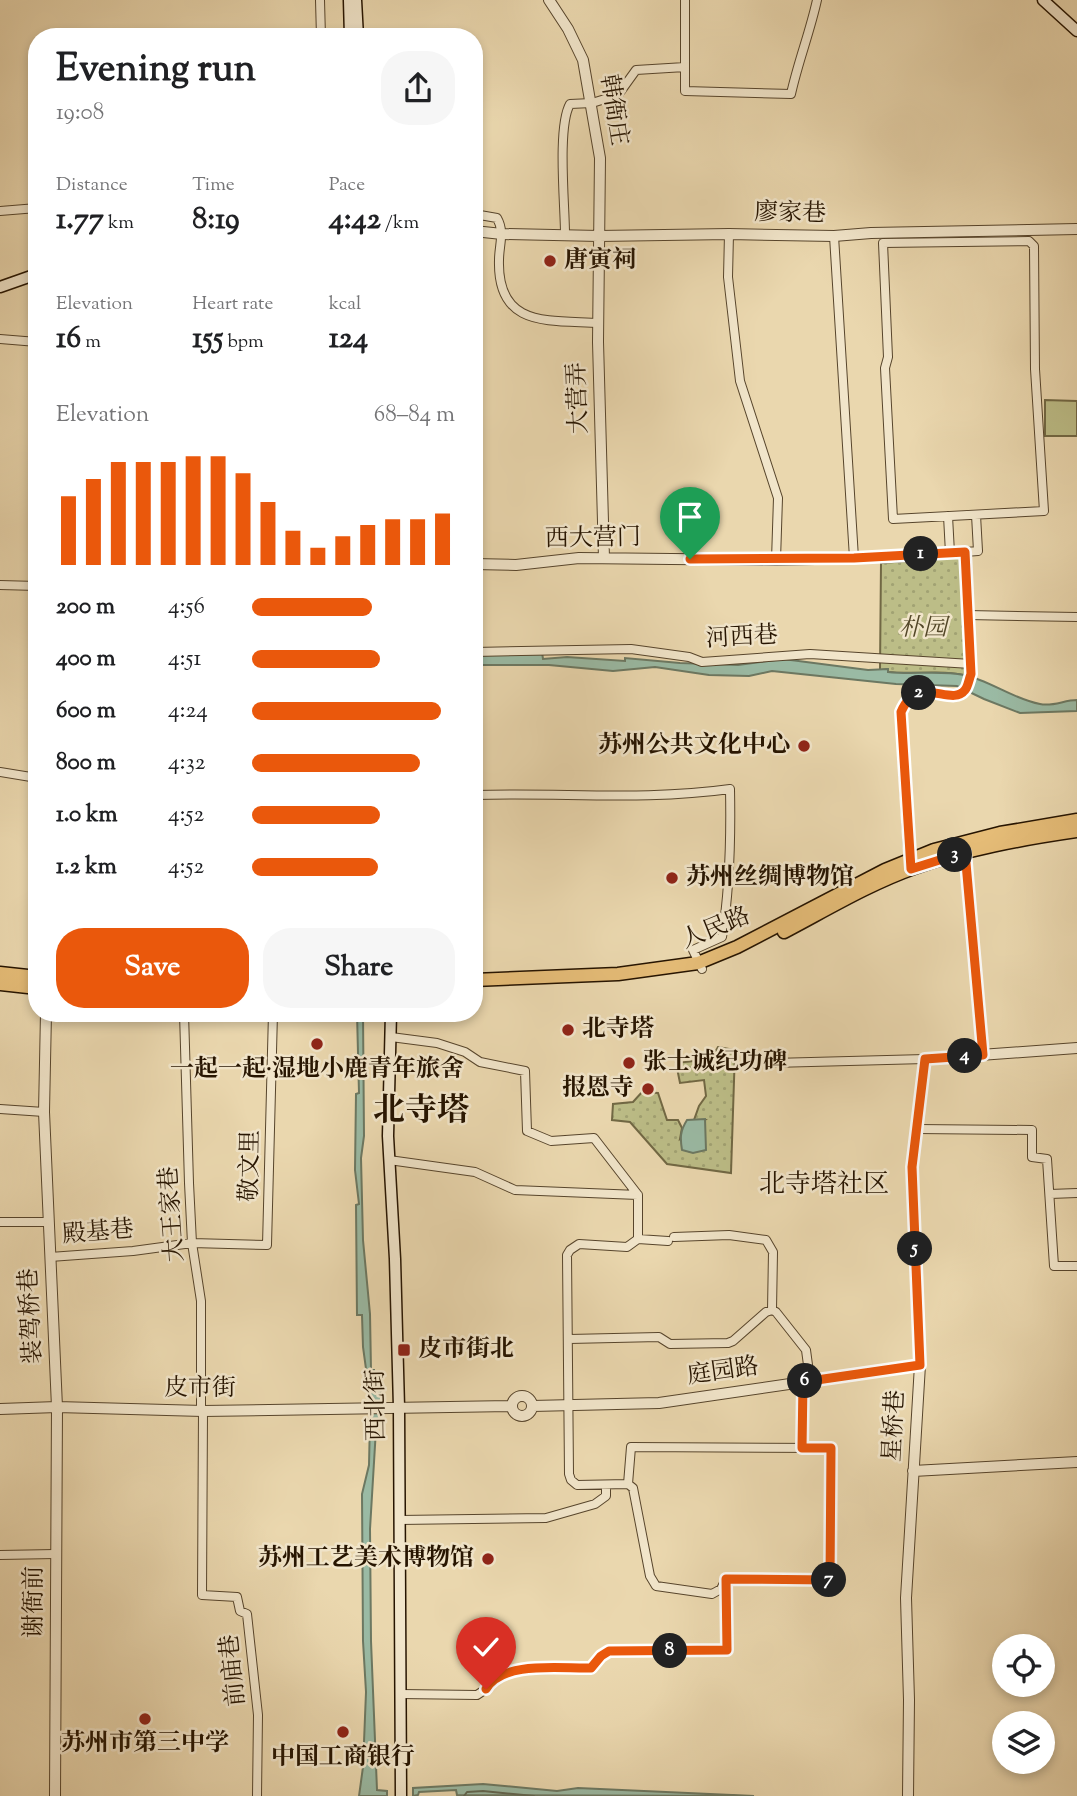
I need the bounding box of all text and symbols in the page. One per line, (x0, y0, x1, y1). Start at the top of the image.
text: Evening run (56, 44, 256, 98)
button: share (381, 51, 455, 125)
street label: 韩衙庄 (591, 72, 635, 148)
text: 19:08 (56, 97, 104, 130)
text: Distance (56, 172, 128, 199)
text: Time (192, 172, 235, 199)
text: Pace (329, 172, 365, 199)
street label: 廖家巷 (754, 196, 826, 232)
text: 1.77 (56, 199, 104, 242)
text: 8:19 (192, 199, 240, 242)
text: 4:42 (329, 199, 381, 242)
text: km (104, 210, 134, 237)
text: /km (381, 210, 419, 237)
place label: 唐寅祠 (564, 244, 636, 278)
marker: 唐寅祠 (542, 253, 558, 269)
text: Elevation (56, 291, 133, 318)
text: Heart rate (192, 291, 273, 318)
text: kcal (329, 291, 361, 318)
text: 16 (56, 318, 81, 361)
text: 155 (192, 318, 223, 361)
text: 124 (329, 318, 368, 361)
text: m (81, 329, 101, 356)
text: bpm (223, 329, 264, 356)
street label: 大营弄 (561, 361, 597, 435)
text: Elevation (56, 399, 149, 432)
text: 68–84 m (374, 399, 455, 432)
pin (660, 487, 720, 559)
icon: arrive (671, 498, 709, 536)
street label: 西大营门 (545, 521, 641, 557)
pin: 1 (904, 536, 939, 572)
text: 1 (917, 540, 924, 567)
text: 200 m (56, 591, 115, 624)
text: 4:56 (168, 591, 205, 624)
park label: 朴园 (899, 612, 951, 646)
street label: 河西巷 (705, 619, 779, 657)
text: 400 m (56, 643, 116, 676)
text: 4:51 (168, 643, 201, 676)
pin: 2 (902, 676, 936, 710)
text: 2 (914, 679, 923, 706)
text: 600 m (56, 695, 116, 728)
text: 4:24 (168, 695, 208, 728)
place label: 苏州公共文化中心 (598, 729, 790, 763)
marker: 苏州公共文化中心 (796, 738, 812, 754)
text: 800 m (56, 747, 116, 780)
text: 4:32 (168, 747, 206, 780)
text: 1.0 km (56, 799, 118, 832)
text: 4:52 (168, 799, 204, 832)
pin: 3 (937, 838, 972, 872)
text: 3 (951, 841, 958, 868)
text: 1.2 km (56, 851, 117, 884)
text: 4:52 (168, 851, 204, 884)
place label: 苏州丝绸博物馆 (686, 861, 854, 895)
marker: 苏州丝绸博物馆 (664, 870, 680, 886)
street label: 人民路 (676, 900, 756, 958)
button: Save (56, 928, 249, 1008)
button: Share (263, 928, 455, 1008)
place label: 北寺塔 (582, 1013, 654, 1047)
marker: 北寺塔 (560, 1022, 576, 1038)
marker: 一起一起·湿地小鹿青年旅舍 (309, 1036, 325, 1052)
pin: 4 (948, 1038, 982, 1074)
text: 4 (960, 1042, 969, 1069)
place label: 张士诚纪功碑 (643, 1046, 787, 1080)
place label: 一起一起·湿地小鹿青年旅舍 (170, 1053, 464, 1087)
marker: 张士诚纪功碑 (621, 1055, 637, 1071)
place label: 报恩寺 (562, 1072, 634, 1106)
marker: 报恩寺 (640, 1081, 656, 1097)
district label: 北寺塔 (373, 1089, 469, 1135)
street label: 敬文里 (233, 1130, 269, 1202)
street label: 大王家巷 (153, 1165, 193, 1263)
district label: 北寺塔社区 (759, 1167, 889, 1204)
street label: 殿基巷 (61, 1213, 135, 1253)
pin: 5 (898, 1232, 932, 1266)
text: 5 (911, 1235, 918, 1262)
street label: 装驾桥巷 (13, 1267, 51, 1365)
place label: 皮市街北 (418, 1333, 514, 1367)
marker: 皮市街北 (396, 1342, 412, 1358)
street label: 庭园路 (685, 1350, 761, 1394)
pin: 6 (788, 1364, 822, 1398)
text: 6 (800, 1367, 809, 1394)
street label: 西北街 (359, 1369, 395, 1441)
street label: 皮市街 (164, 1372, 236, 1406)
street label: 星桥巷 (876, 1389, 914, 1463)
place label: 苏州工艺美术博物馆 (258, 1542, 474, 1576)
marker: 苏州工艺美术博物馆 (480, 1551, 496, 1567)
pin: 7 (812, 1562, 846, 1598)
street label: 谢衙前 (18, 1566, 52, 1638)
text: 7 (824, 1566, 833, 1593)
pin (456, 1617, 516, 1689)
icon: check (467, 1628, 505, 1666)
street label: 前庙巷 (213, 1632, 255, 1708)
pin: 8 (652, 1634, 688, 1668)
map controls (992, 1634, 1055, 1774)
button: locate (992, 1634, 1055, 1697)
text: 8 (665, 1637, 674, 1664)
marker: 苏州市第三中学 (137, 1711, 153, 1727)
button: layers (992, 1711, 1055, 1774)
marker: 中国工商银行 (335, 1724, 351, 1740)
place label: 苏州市第三中学 (61, 1727, 229, 1761)
place label: 中国工商银行 (271, 1741, 415, 1775)

